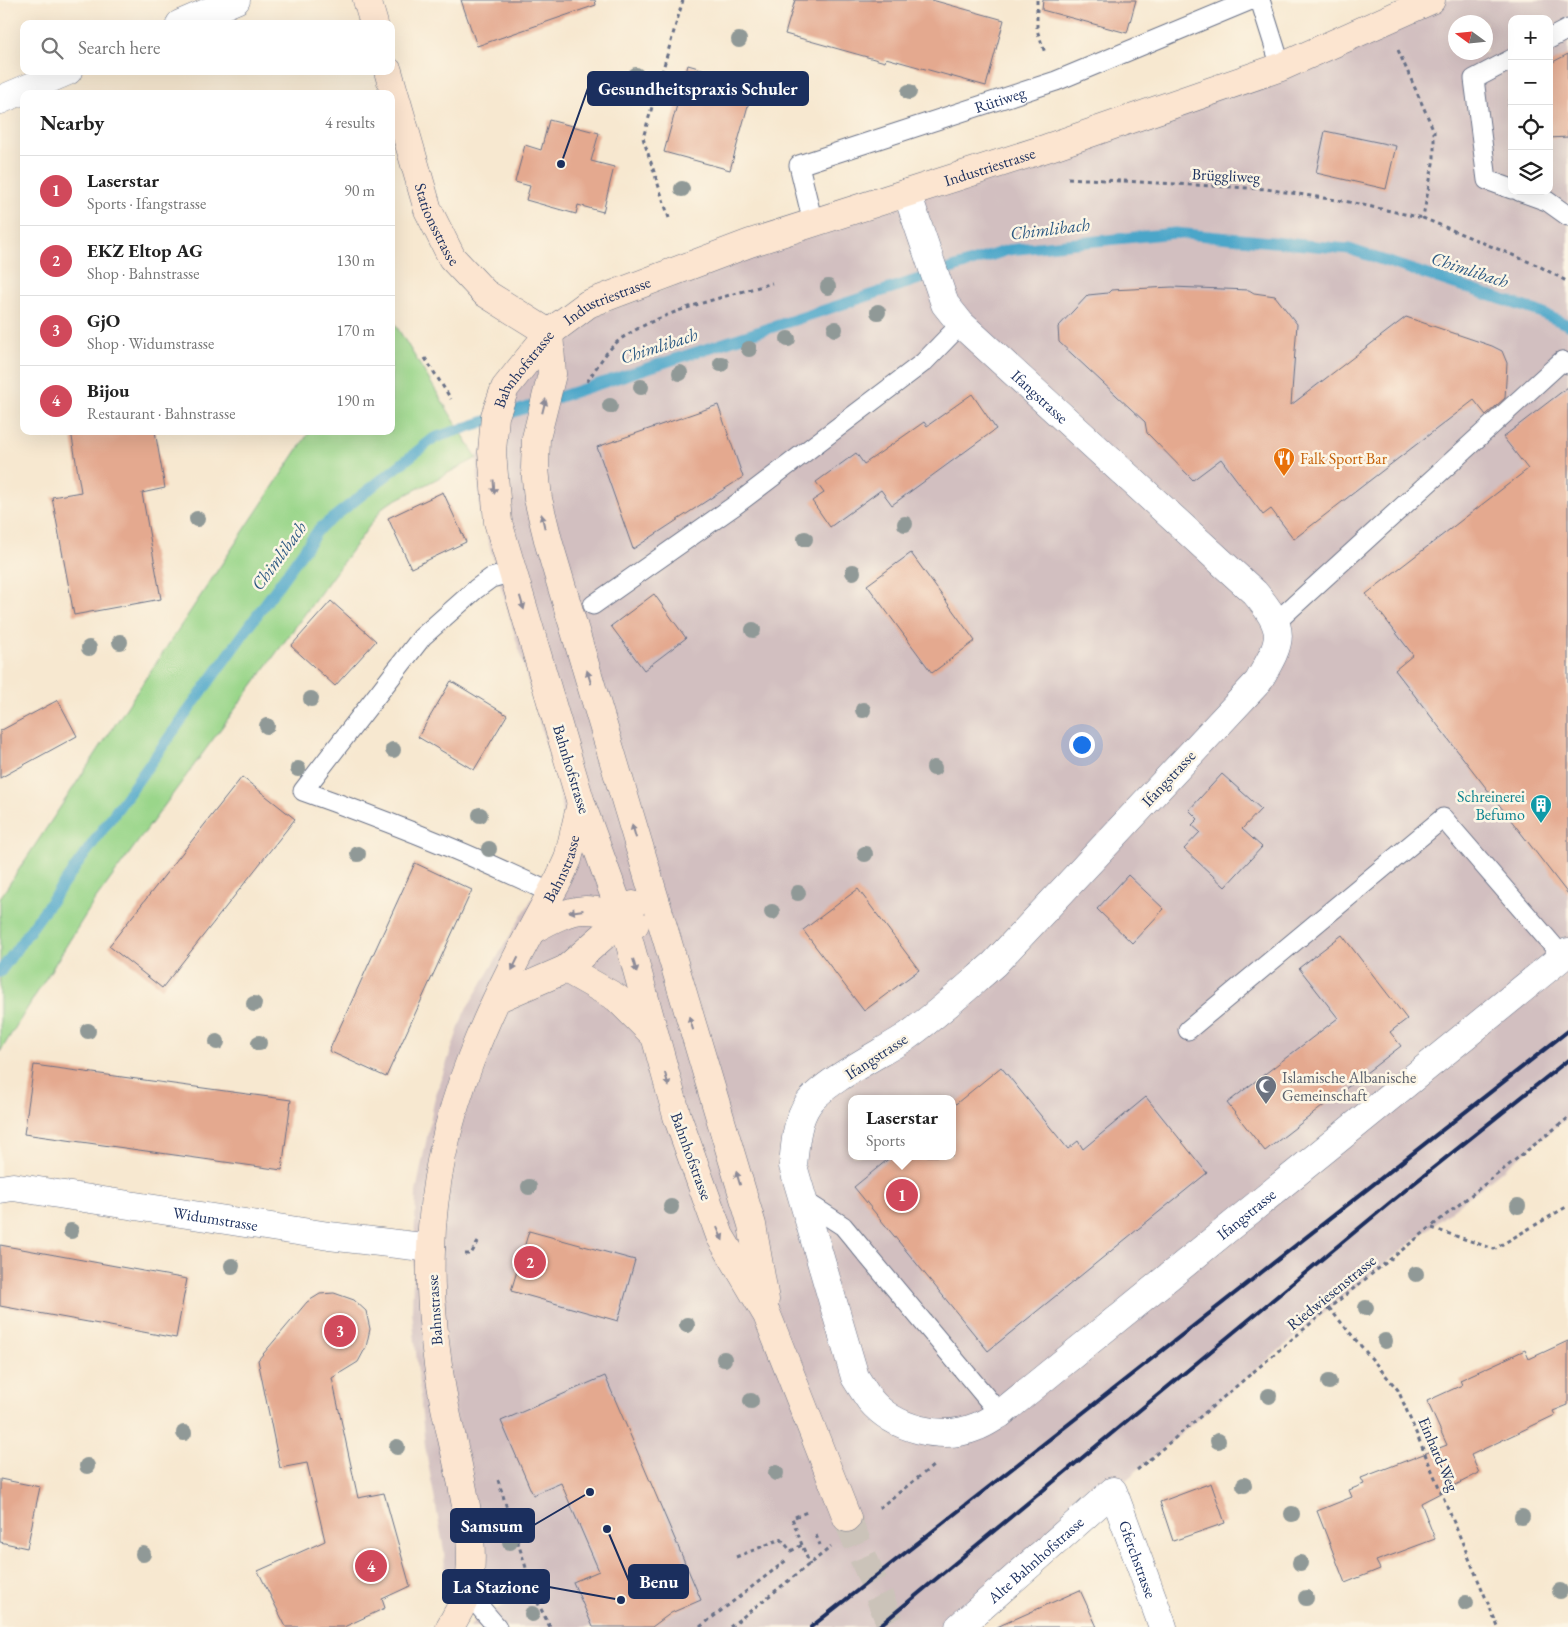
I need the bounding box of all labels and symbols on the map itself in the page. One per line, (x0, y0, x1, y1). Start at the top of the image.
north arrow (1448, 15, 1493, 60)
callout: Gesundheitspraxis Schuler (588, 72, 808, 105)
text: Gesundheitspraxis Schuler (598, 77, 798, 100)
street label: Rütiweg (972, 81, 1029, 118)
street label: Industriestrasse (941, 142, 1038, 191)
street label: Brüggliweg (1191, 163, 1262, 188)
street label: Stationsstrasse (410, 181, 464, 270)
water label: Chimlibach (1009, 212, 1091, 245)
water label: Chimlibach (1429, 246, 1512, 293)
street label: Industriestrasse (559, 271, 654, 330)
water label: Chimlibach (617, 322, 701, 369)
street label: Bahnhofstrasse (489, 326, 558, 411)
street label: Ifangstrasse (1007, 365, 1073, 428)
one-way arrow (540, 398, 548, 413)
restaurant icon: Falk Sport Bar (1272, 446, 1296, 477)
place label: Falk Sport Bar (1300, 448, 1388, 469)
one-way arrow (490, 479, 498, 495)
one-way arrow (539, 513, 547, 528)
water label: Chimlibach (246, 516, 312, 595)
one-way arrow (518, 595, 526, 610)
one-way arrow (584, 669, 592, 684)
street label: Bahnhofstrasse (548, 722, 595, 816)
your location (1069, 732, 1095, 758)
street label: Ifangstrasse (1137, 745, 1200, 811)
place label: Schreinerei Befumo (1457, 786, 1525, 825)
building icon: Schreinerei Befumo (1529, 793, 1553, 824)
one-way arrow (630, 823, 638, 838)
street label: Bahnstrasse (538, 833, 584, 906)
one-way arrow (568, 907, 584, 915)
one-way arrow (511, 956, 519, 971)
one-way arrow (632, 958, 640, 973)
one-way arrow (687, 1015, 695, 1030)
street label: Ifangstrasse (841, 1028, 912, 1084)
place label: Islamische Albanische Gemeinschaft (1282, 1067, 1416, 1106)
one-way arrow (663, 1073, 671, 1088)
mosque icon: Islamische Albanische Gemeinschaft (1254, 1074, 1278, 1105)
street label: Bahnhofstrasse (666, 1109, 717, 1203)
one-way arrow (734, 1171, 742, 1186)
pin: 1 (886, 1176, 918, 1214)
street label: Ifangstrasse (1212, 1184, 1280, 1245)
street label: Widumstrasse (171, 1202, 259, 1236)
one-way arrow (717, 1227, 725, 1241)
pin: 2 (514, 1243, 546, 1281)
street label: Riedwiesenstrasse (1282, 1250, 1380, 1335)
street label: Bahnstrasse (422, 1274, 447, 1346)
pin: 3 (324, 1312, 356, 1350)
street label: Einhard-Weg (1413, 1414, 1464, 1496)
callout: Samsum (451, 1509, 534, 1542)
street label: Alte Bahnhofstrasse (982, 1512, 1088, 1609)
text: Samsum (461, 1514, 524, 1537)
street label: Gferchstrasse (1114, 1517, 1161, 1601)
pin: 4 (355, 1547, 387, 1585)
callout: Benu (629, 1565, 688, 1598)
callout: La Stazione (443, 1570, 549, 1603)
text: Benu (640, 1570, 679, 1593)
text: La Stazione (453, 1575, 539, 1598)

